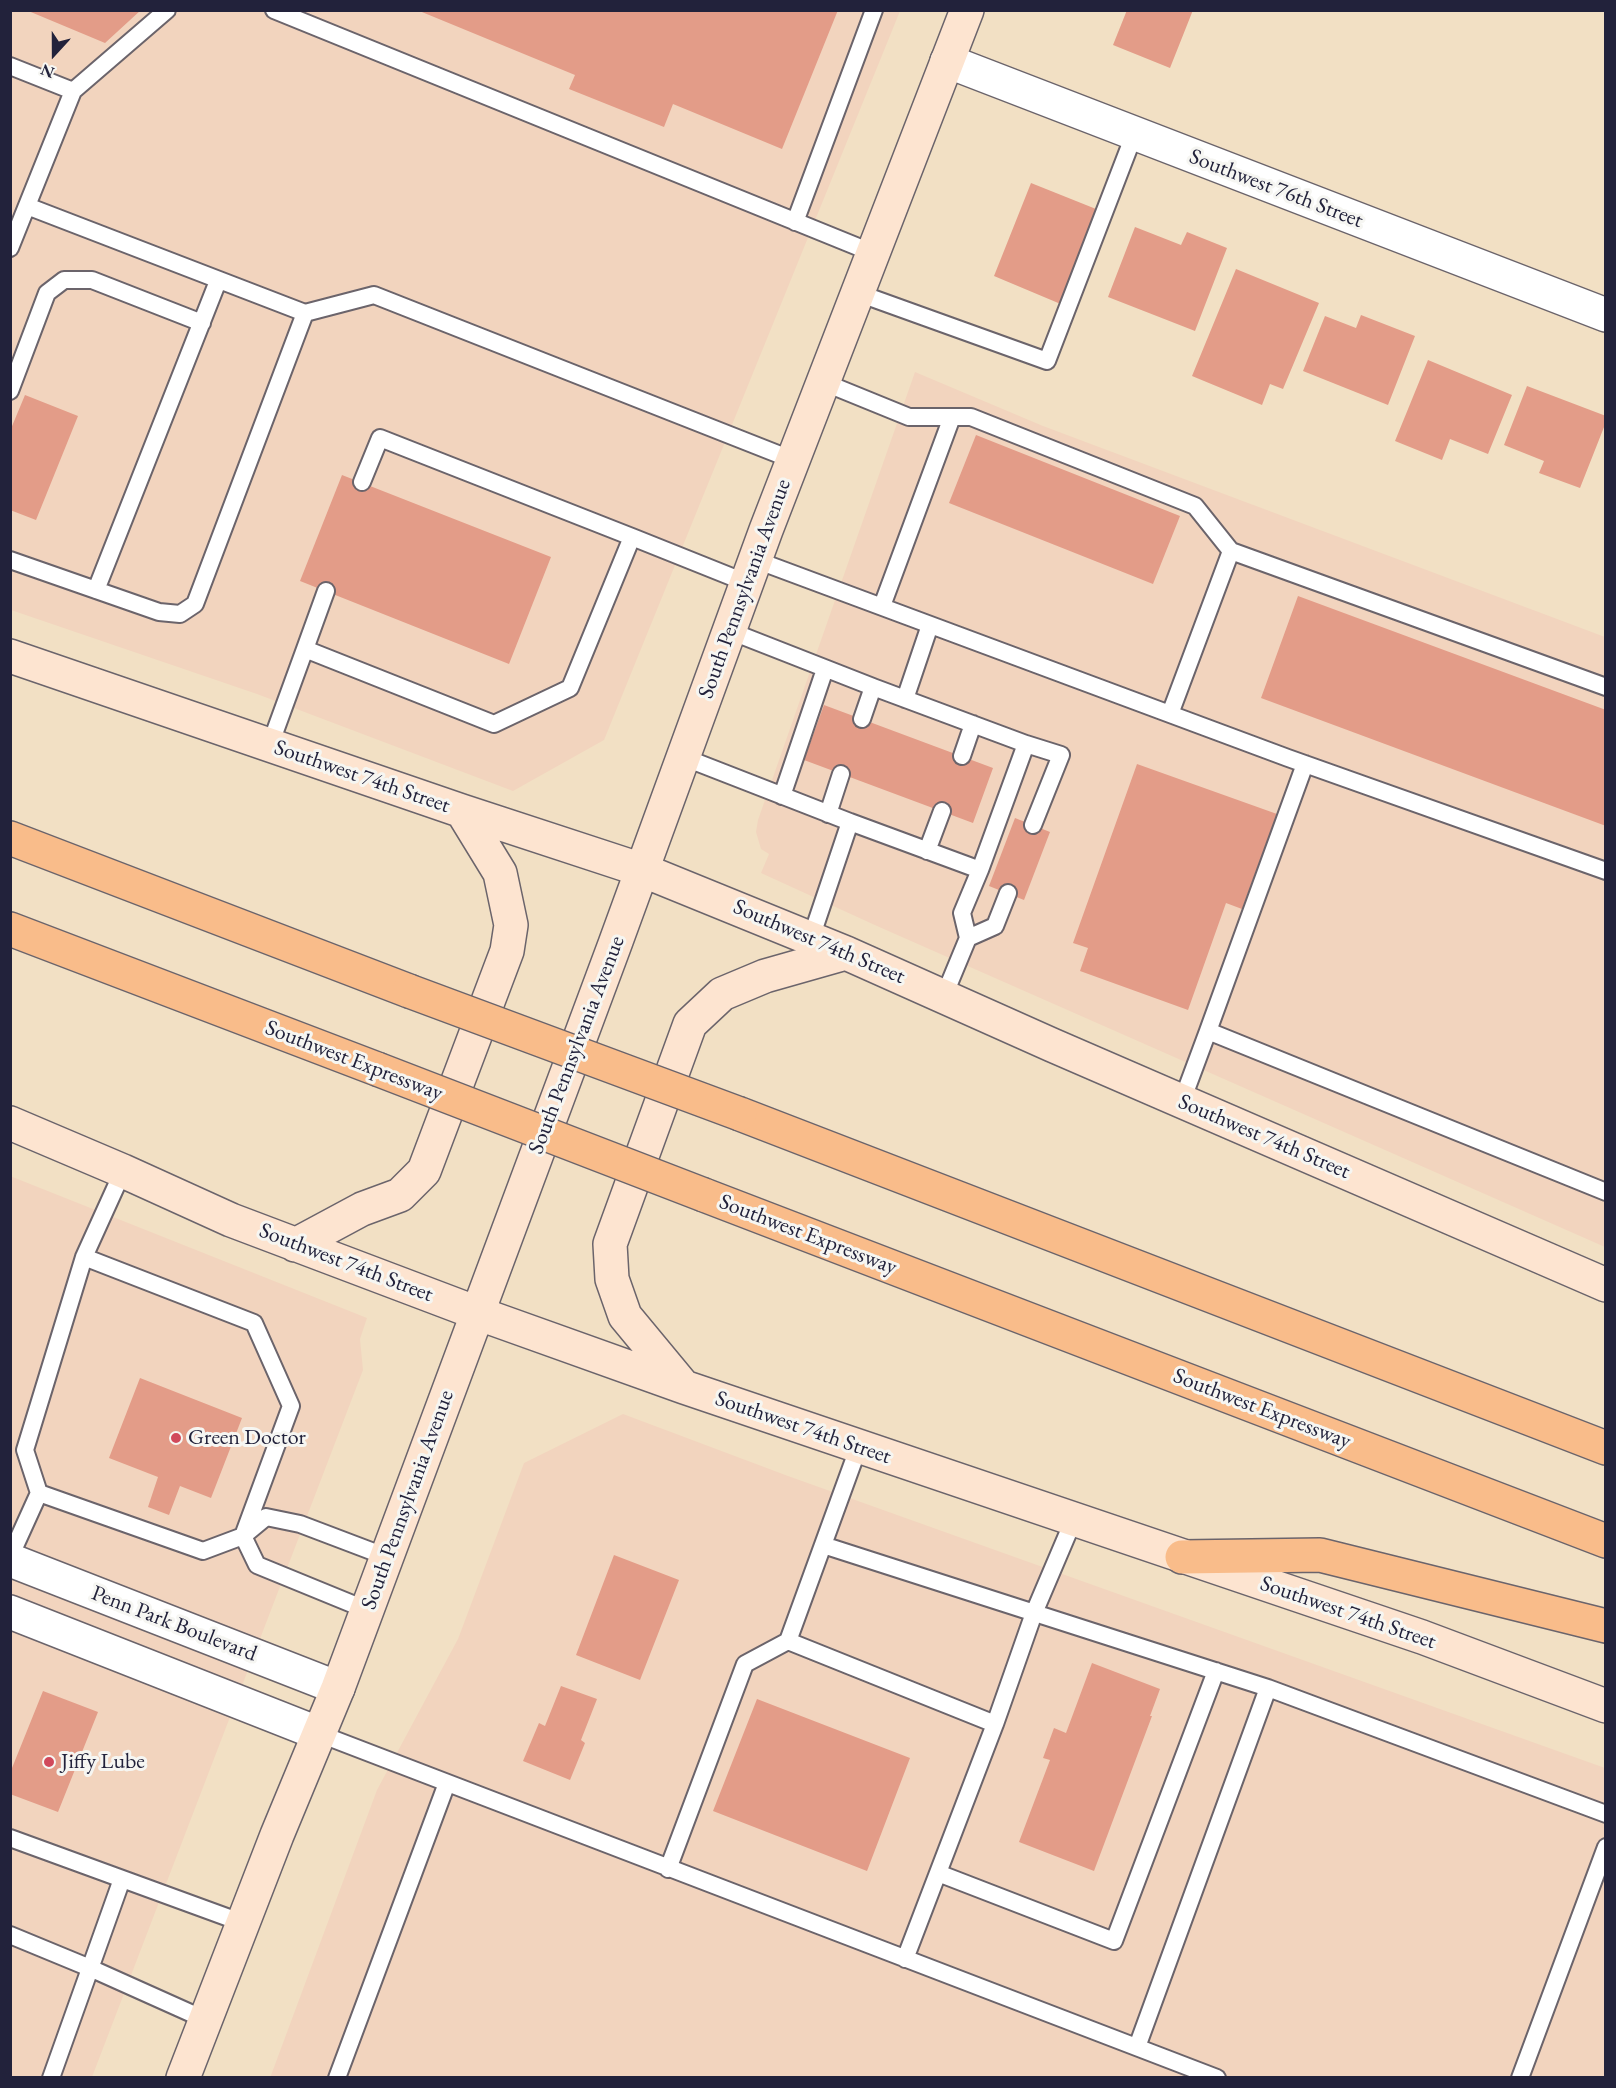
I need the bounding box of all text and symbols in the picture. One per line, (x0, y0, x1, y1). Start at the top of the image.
north arrow (24, 24, 84, 84)
text: N (38, 59, 57, 83)
street label: Southwest 76th Street (1185, 144, 1367, 234)
street label: South Pennsylvania Avenue (693, 476, 797, 702)
street label: Southwest 74th Street (271, 735, 453, 819)
street label: Southwest 74th Street (729, 894, 909, 990)
street label: South Pennsylvania Avenue (523, 932, 631, 1158)
street label: Southwest Expressway (261, 1015, 447, 1107)
street label: Southwest 74th Street (1174, 1089, 1354, 1185)
street label: Southwest Expressway (715, 1189, 901, 1281)
street label: Southwest 74th Street (255, 1218, 437, 1308)
street label: Southwest Expressway (1169, 1363, 1355, 1455)
street label: Southwest 74th Street (712, 1386, 894, 1470)
street label: South Pennsylvania Avenue (356, 1387, 460, 1613)
place label: Green Doctor (188, 1425, 306, 1451)
marker: Green Doctor (169, 1431, 183, 1445)
street label: Southwest 74th Street (1257, 1571, 1439, 1655)
street label: Penn Park Boulevard (88, 1580, 260, 1668)
place label: Jiffy Lube (61, 1749, 145, 1775)
marker: Jiffy Lube (42, 1755, 56, 1769)

